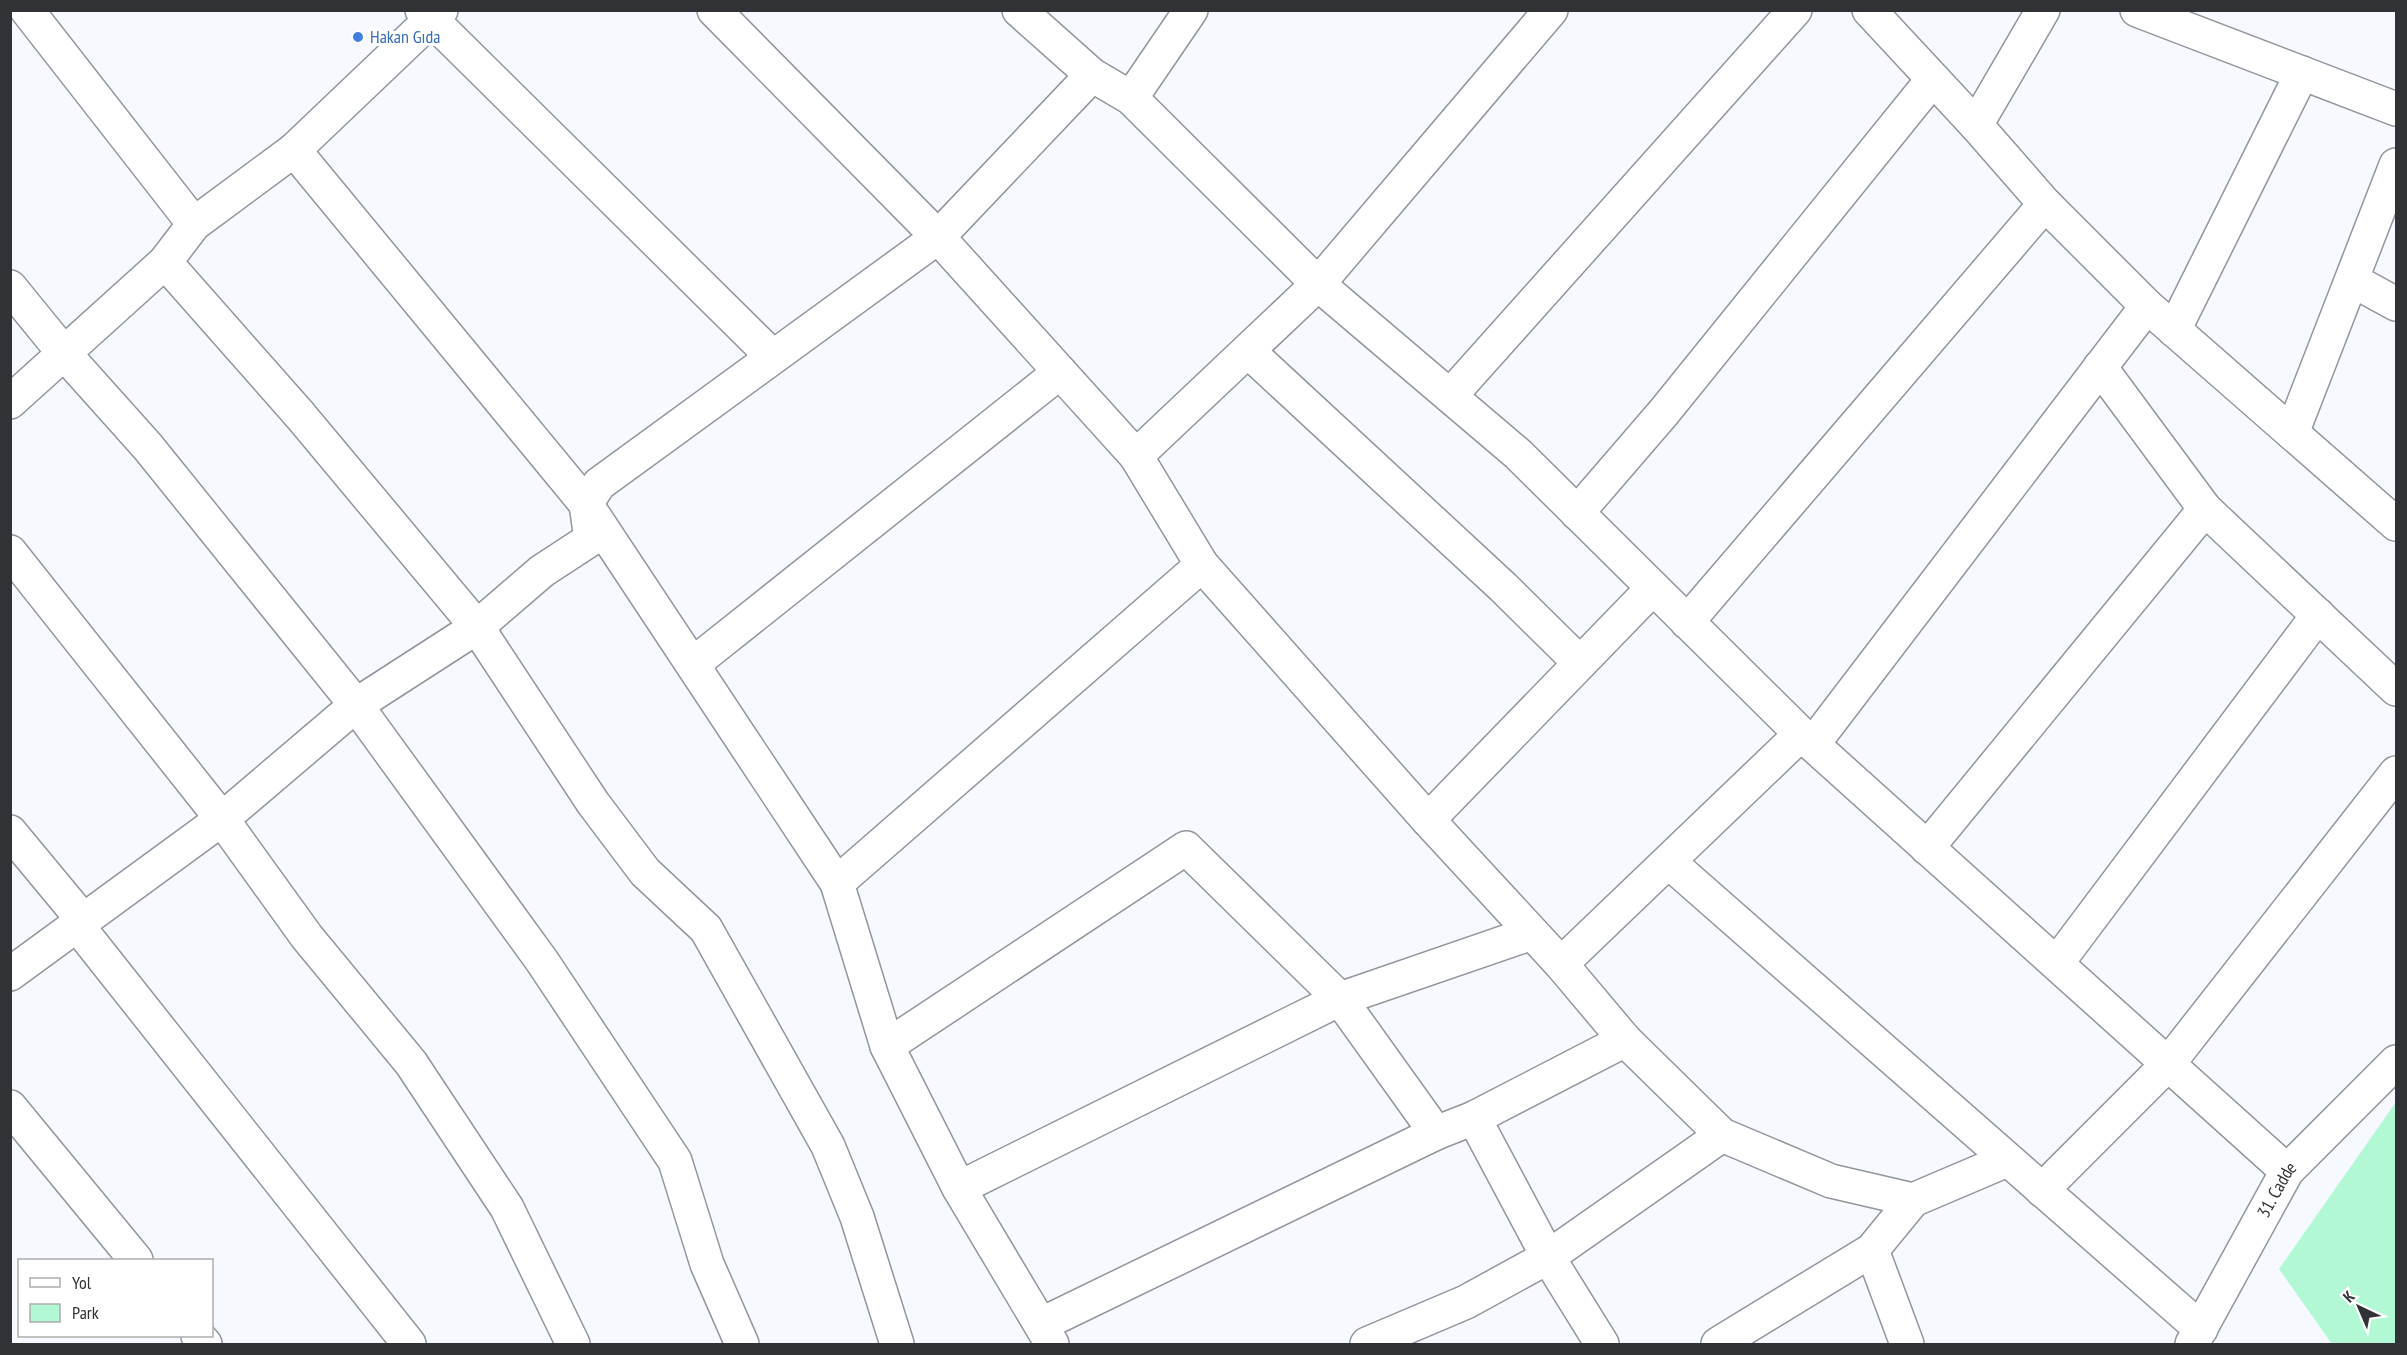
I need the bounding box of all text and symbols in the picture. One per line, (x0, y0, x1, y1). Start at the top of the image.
place label: Hakan Gıda (370, 25, 441, 48)
marker: Hakan Gıda (351, 30, 365, 44)
street label: 31. Cadde (2252, 1156, 2301, 1221)
legend (18, 1259, 213, 1337)
text: Yol (72, 1271, 92, 1294)
north arrow (2329, 1277, 2389, 1337)
text: K (2339, 1286, 2359, 1306)
text: Park (72, 1301, 99, 1324)

